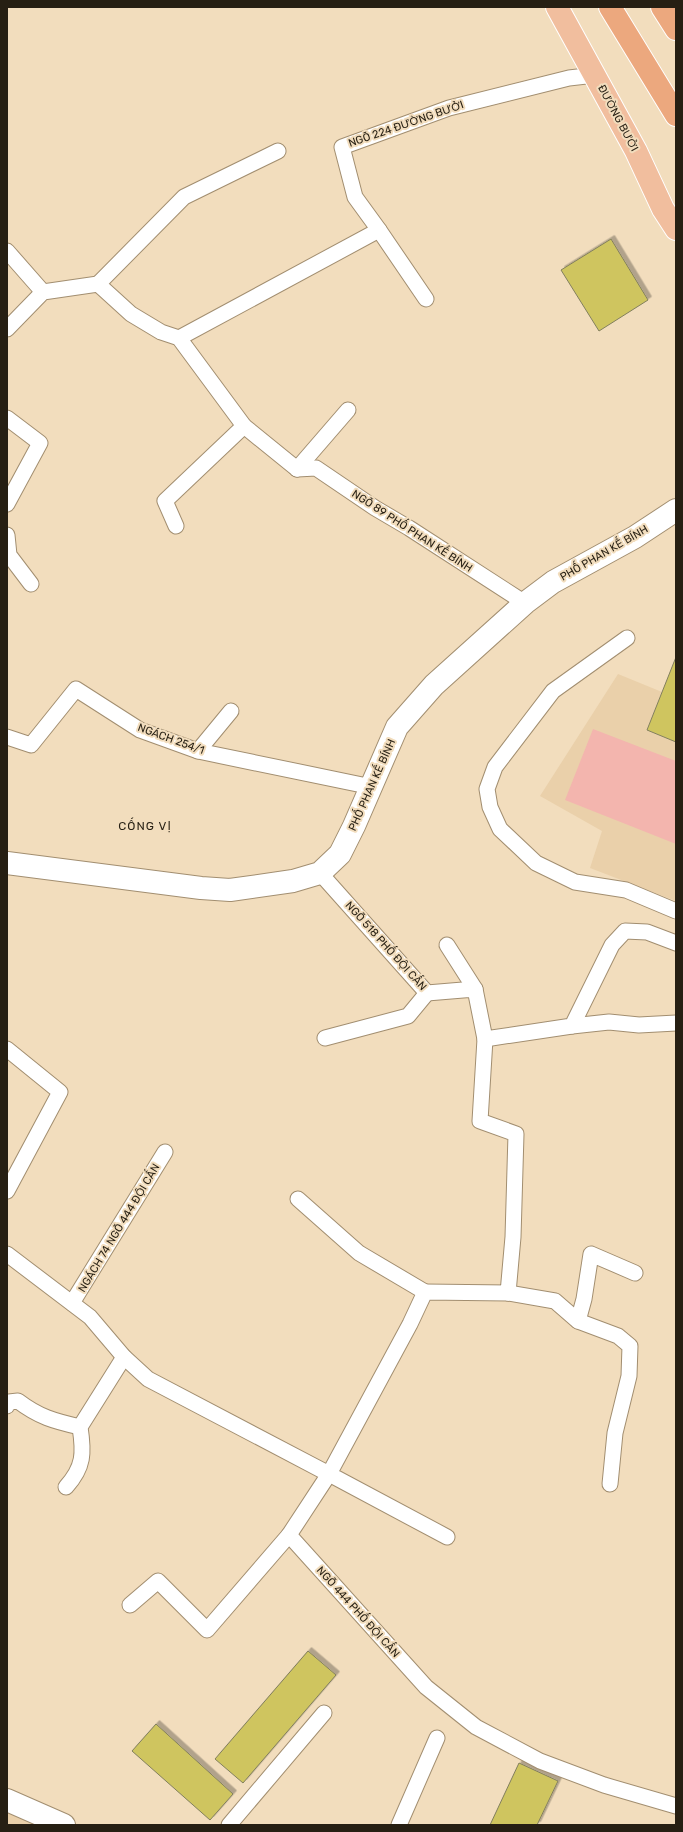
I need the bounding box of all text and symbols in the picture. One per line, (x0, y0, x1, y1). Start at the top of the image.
street label: ĐƯỜNG BƯỞI (595, 82, 641, 154)
street label: NGÕ 224 ĐƯỜNG BƯỞI (347, 98, 465, 150)
street label: NGÕ 89 PHỐ PHAN KẾ BÍNH (349, 485, 476, 575)
street label: PHỐ PHAN KẾ BÍNH (557, 521, 650, 584)
street label: NGÁCH 254/1 (136, 721, 206, 757)
street label: PHỐ PHAN KẾ BÍNH (344, 736, 398, 833)
district label: CỐNG VỊ (118, 817, 172, 833)
street label: NGÕ 518 PHỐ ĐỘI CẤN (343, 897, 431, 993)
street label: NGÁCH 74 NGÕ 444 ĐỘI CẤN (74, 1160, 163, 1295)
street label: NGÕ 444 PHỐ ĐỘI CẤN (314, 1563, 404, 1660)

